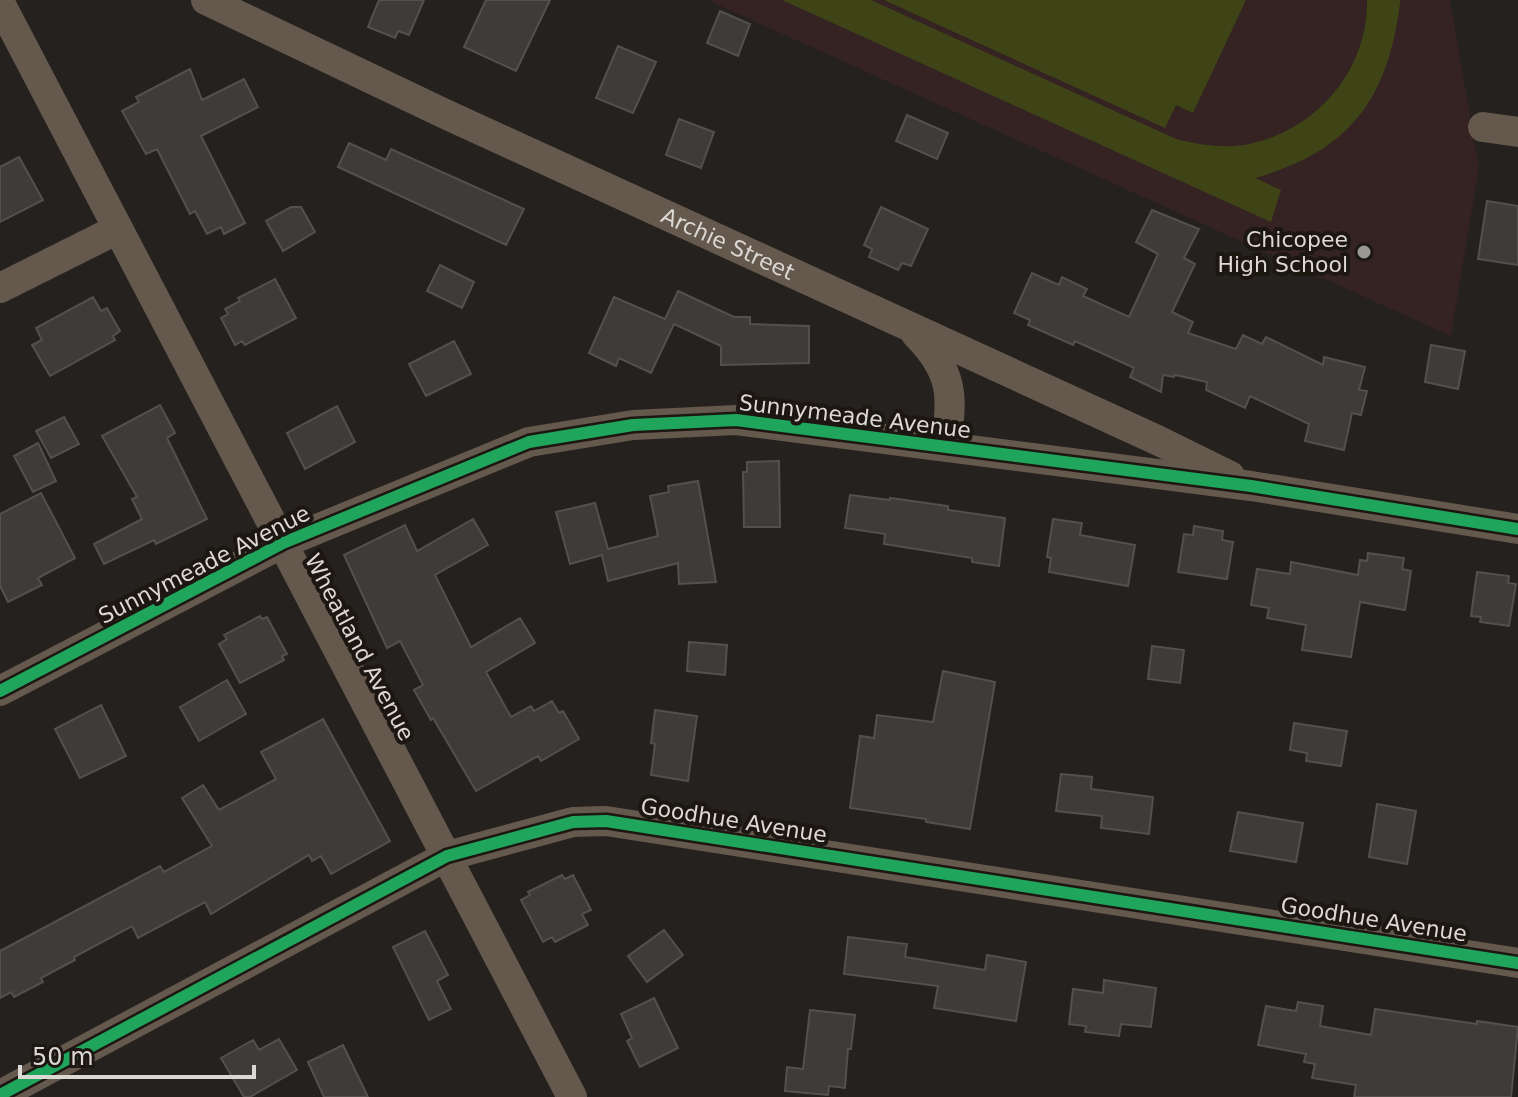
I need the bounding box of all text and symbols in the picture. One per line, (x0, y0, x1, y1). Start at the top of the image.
street label: Archie Street (657, 203, 798, 285)
place label: Chicopee High School (1217, 227, 1348, 277)
marker: Chicopee High School (1355, 243, 1373, 261)
street label: Sunnymeade Avenue (738, 390, 972, 443)
street label: Sunnymeade Avenue (95, 500, 314, 629)
street label: Wheatland Avenue (300, 550, 419, 745)
street label: Goodhue Avenue (639, 793, 829, 848)
street label: Goodhue Avenue (1279, 892, 1469, 947)
scale bar (20, 1029, 254, 1079)
text: 50 m (32, 1043, 94, 1071)

